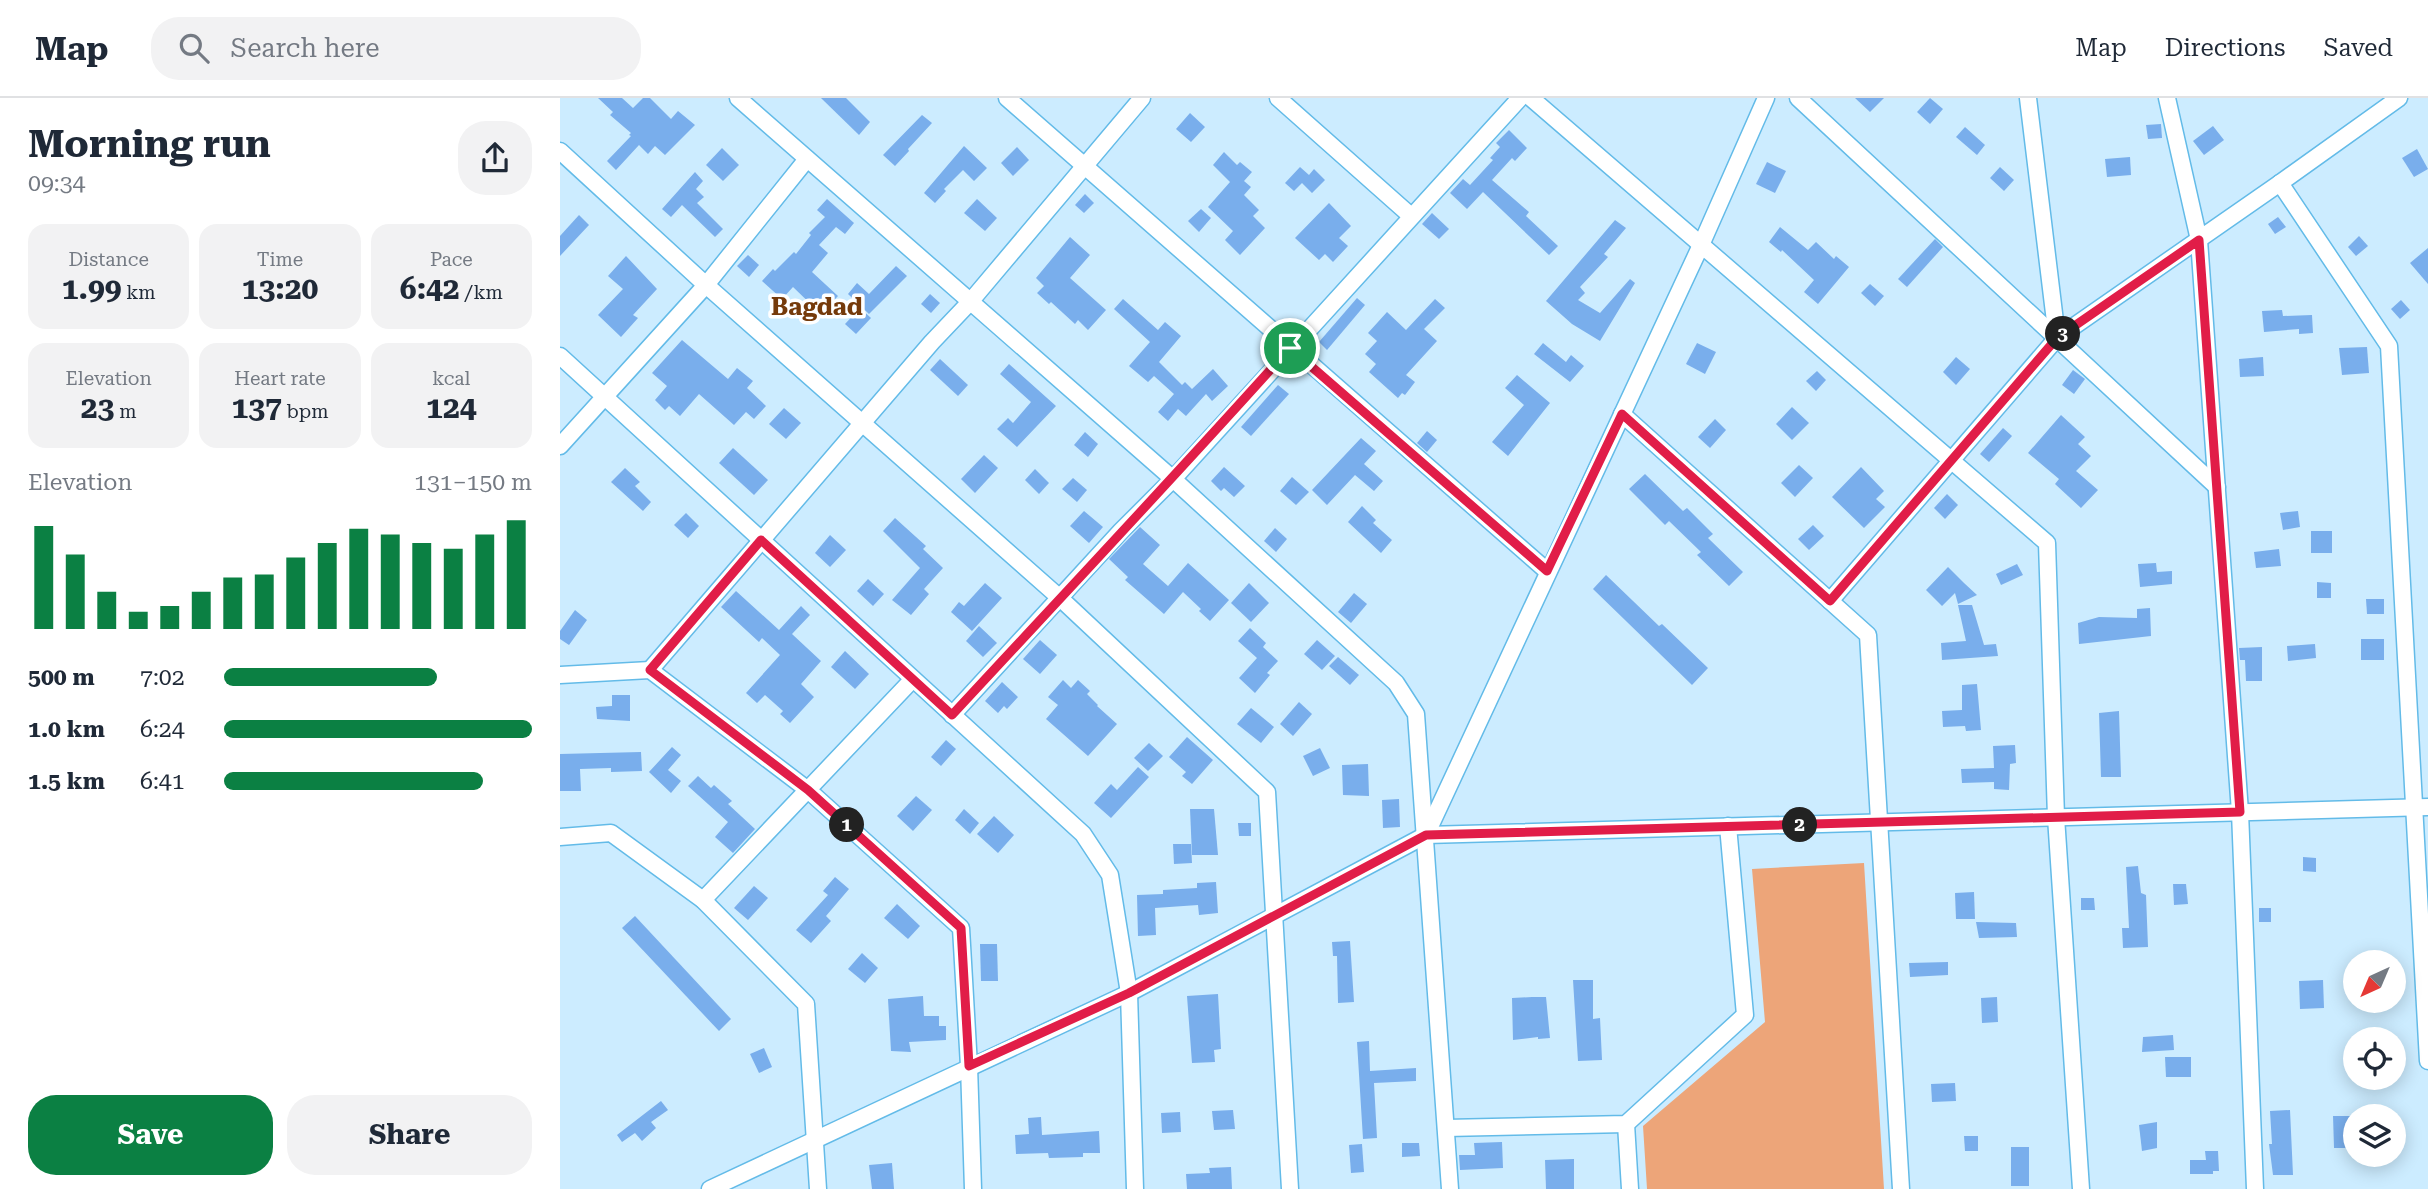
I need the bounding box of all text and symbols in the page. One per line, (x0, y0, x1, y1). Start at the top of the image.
search box (151, 17, 641, 80)
text: Map (35, 29, 109, 68)
icon: search (175, 29, 213, 67)
text: Search here (231, 33, 380, 63)
text: Map (2075, 34, 2127, 62)
text: Directions (2165, 34, 2285, 62)
text: Saved (2323, 34, 2393, 62)
button: share (458, 121, 532, 195)
text: Morning run (28, 122, 271, 166)
text: 09:34 (28, 170, 85, 197)
text: Distance (68, 248, 149, 271)
text: Time (257, 248, 303, 271)
text: Pace (430, 248, 473, 271)
text: 1.99 (62, 271, 121, 306)
text: 13:20 (242, 271, 318, 306)
text: 6:42 (400, 271, 460, 306)
text: km (121, 281, 156, 304)
text: /km (460, 281, 503, 304)
district label: Bagdad (771, 293, 863, 321)
pin: 3 (2046, 316, 2080, 352)
pin (1260, 318, 1320, 378)
text: 3 (2057, 322, 2068, 345)
icon: arrive (1271, 329, 1309, 367)
text: Elevation (66, 367, 152, 390)
text: Heart rate (234, 367, 326, 390)
text: kcal (432, 367, 470, 390)
text: 23 (81, 390, 114, 425)
text: 137 (231, 390, 282, 425)
text: 124 (426, 390, 477, 425)
text: m (114, 400, 137, 423)
text: bpm (282, 400, 329, 423)
text: Elevation (28, 469, 132, 496)
text: 131–150 m (414, 469, 532, 496)
text: 500 m (28, 664, 95, 691)
text: 7:02 (140, 664, 185, 691)
text: 1.0 km (28, 716, 105, 743)
text: 6:24 (140, 716, 185, 743)
text: 1.5 km (28, 768, 105, 795)
text: 6:41 (140, 768, 185, 795)
pin: 1 (830, 808, 864, 842)
pin: 2 (1782, 808, 1818, 842)
text: 1 (841, 813, 852, 836)
text: 2 (1794, 813, 1805, 836)
north arrow (2343, 950, 2406, 1013)
map controls (2343, 950, 2406, 1167)
button: locate (2343, 1027, 2406, 1090)
button: Save (28, 1095, 273, 1175)
button: Share (287, 1095, 532, 1175)
button: layers (2343, 1104, 2406, 1167)

